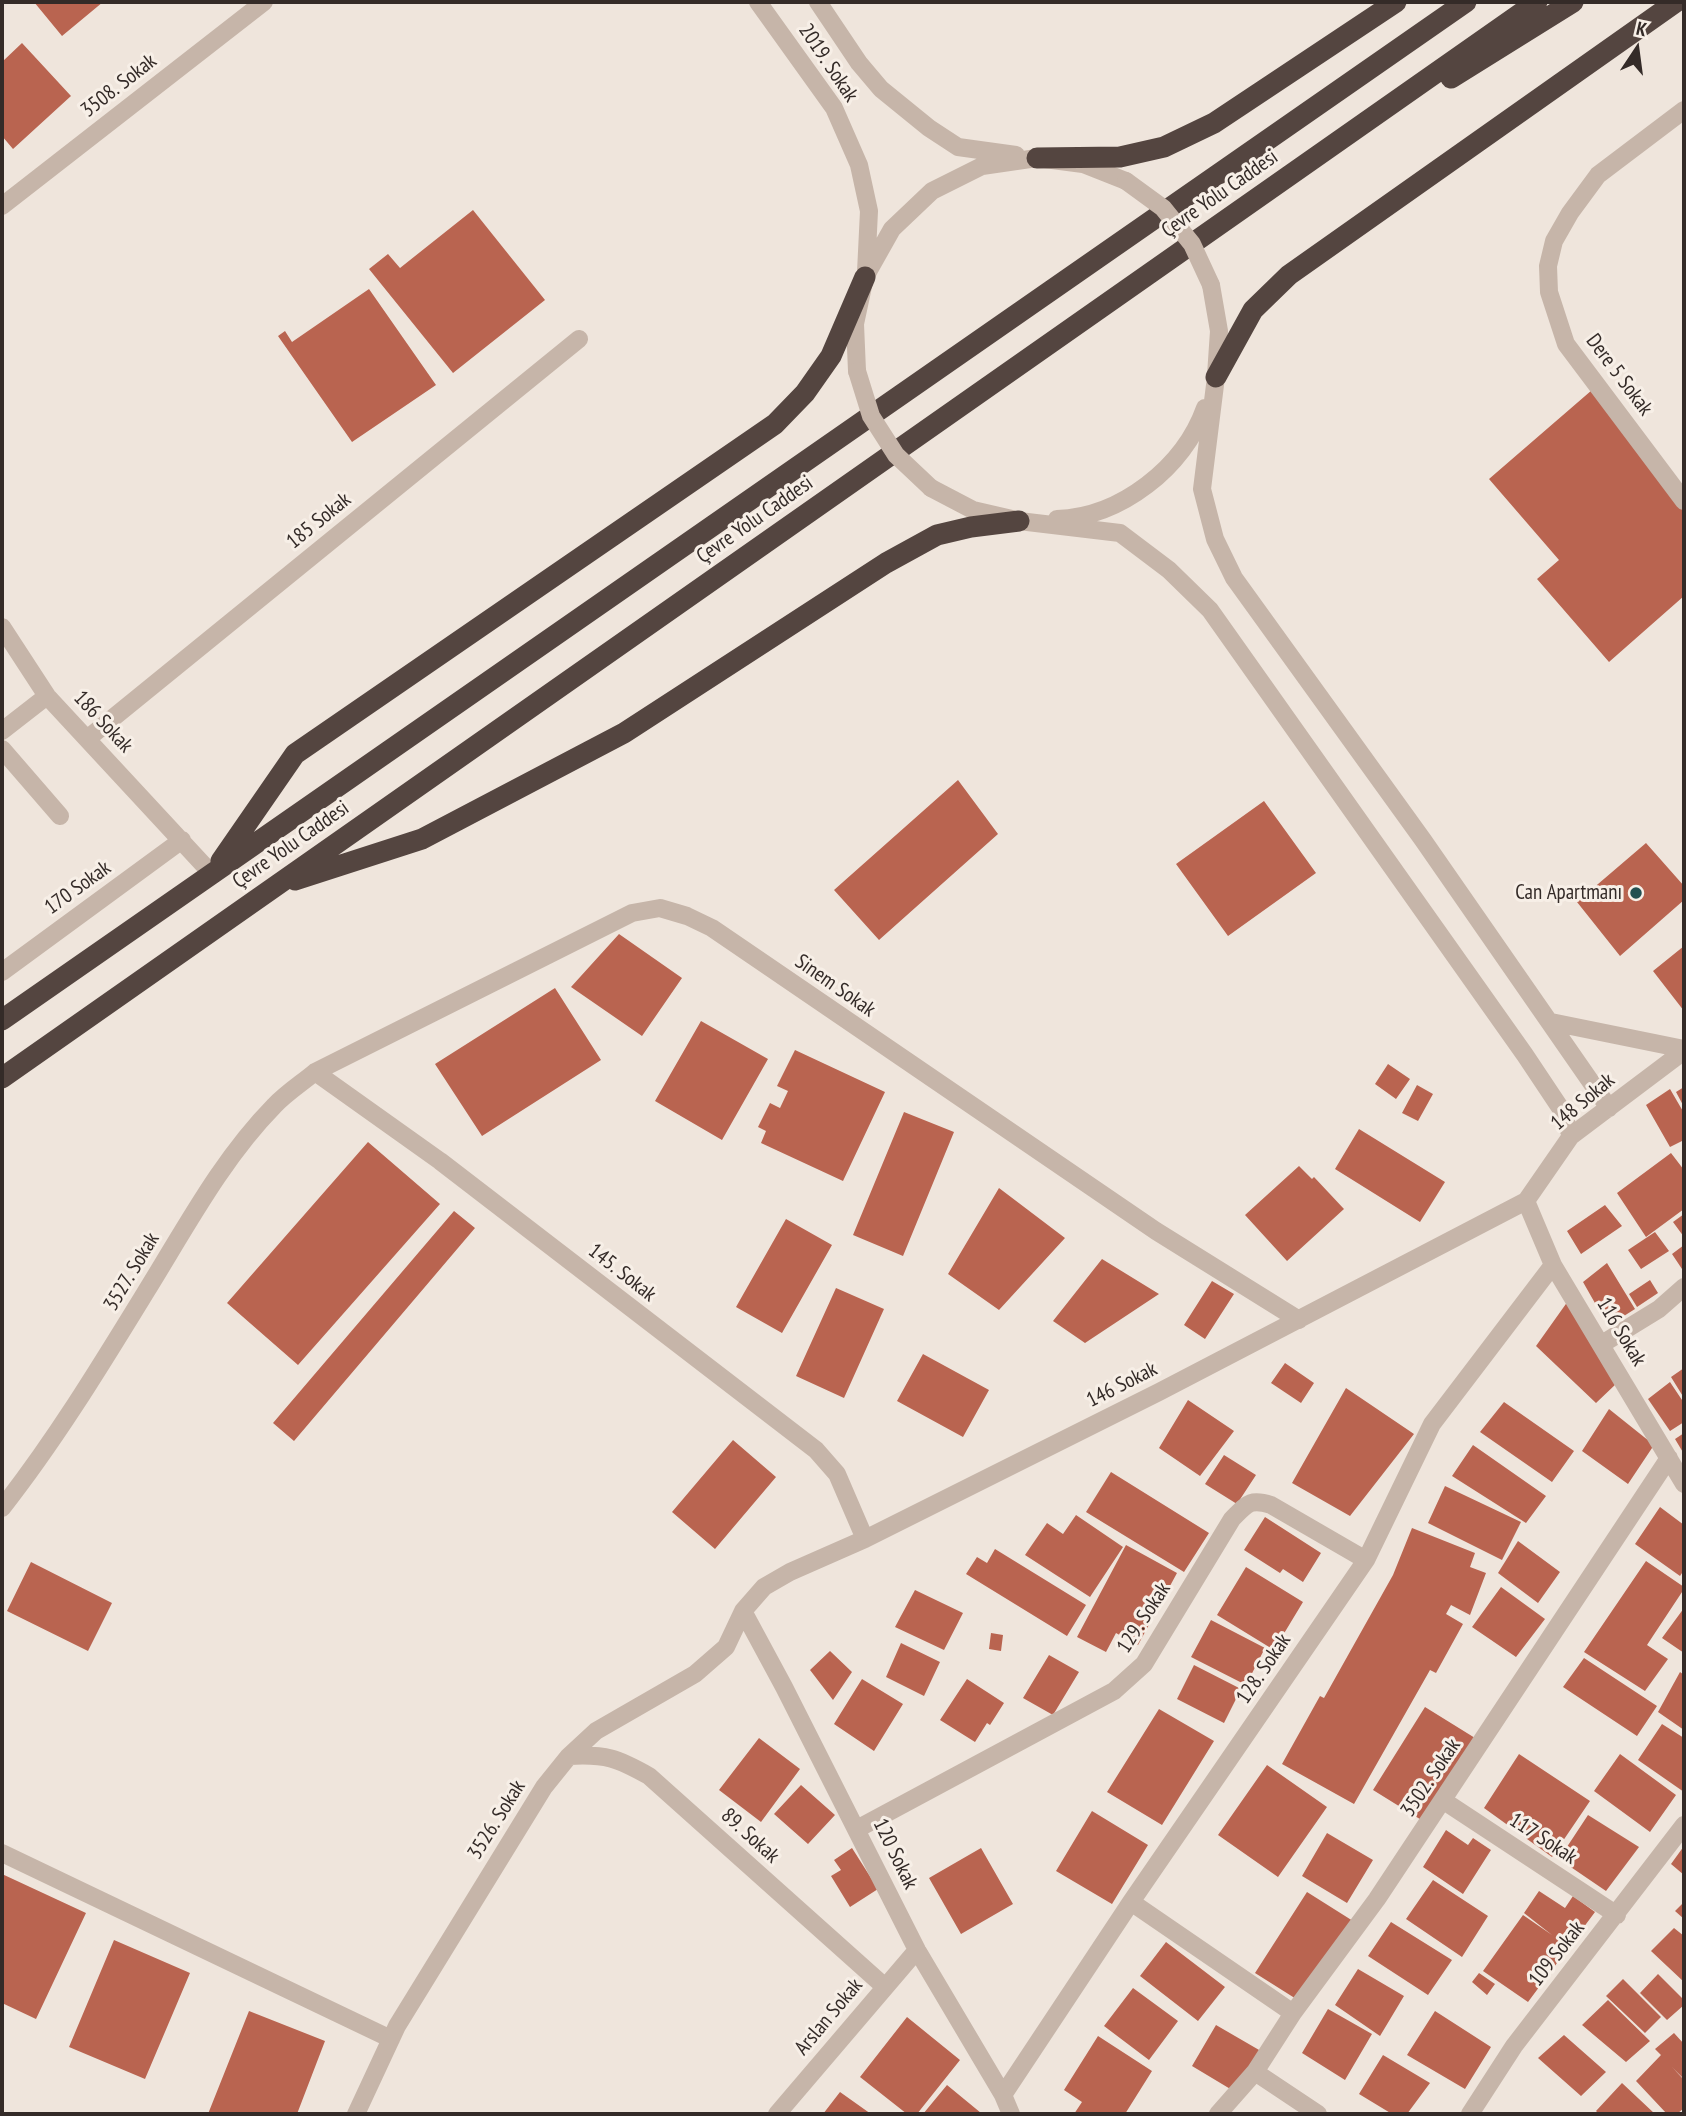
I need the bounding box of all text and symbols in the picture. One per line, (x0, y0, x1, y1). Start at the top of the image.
north arrow (1602, 14, 1672, 84)
text: K (1634, 16, 1649, 41)
street label: 2019. Sokak (793, 19, 863, 107)
street label: 3508. Sokak (76, 49, 162, 123)
street label: Çevre Yolu Caddesi (1157, 145, 1283, 243)
street label: Dere 5 Sokak (1580, 329, 1658, 421)
street label: Çevre Yolu Caddesi (692, 471, 818, 569)
street label: 185 Sokak (282, 487, 356, 555)
street label: 186 Sokak (68, 686, 138, 758)
street label: Çevre Yolu Caddesi (228, 796, 354, 894)
street label: 170 Sokak (40, 856, 116, 920)
place label: Can Apartmanı (1515, 880, 1622, 906)
marker: Can Apartmanı (1628, 885, 1644, 901)
street label: Sinem Sokak (790, 949, 880, 1023)
street label: 148 Sokak (1546, 1068, 1620, 1136)
street label: 3527. Sokak (99, 1228, 165, 1316)
street label: 145. Sokak (583, 1239, 661, 1307)
street label: 116 Sokak (1591, 1293, 1651, 1371)
street label: 146 Sokak (1083, 1357, 1161, 1413)
street label: 129. Sokak (1112, 1578, 1176, 1658)
street label: 128. Sokak (1231, 1629, 1297, 1709)
street label: 3502. Sokak (1396, 1734, 1466, 1822)
street label: 3526. Sokak (463, 1776, 531, 1864)
street label: 89. Sokak (716, 1803, 784, 1869)
street label: 117 Sokak (1504, 1808, 1582, 1870)
street label: 120 Sokak (867, 1815, 923, 1893)
street label: 109 Sokak (1524, 1916, 1590, 1992)
street label: Arslan Sokak (790, 1973, 868, 2061)

